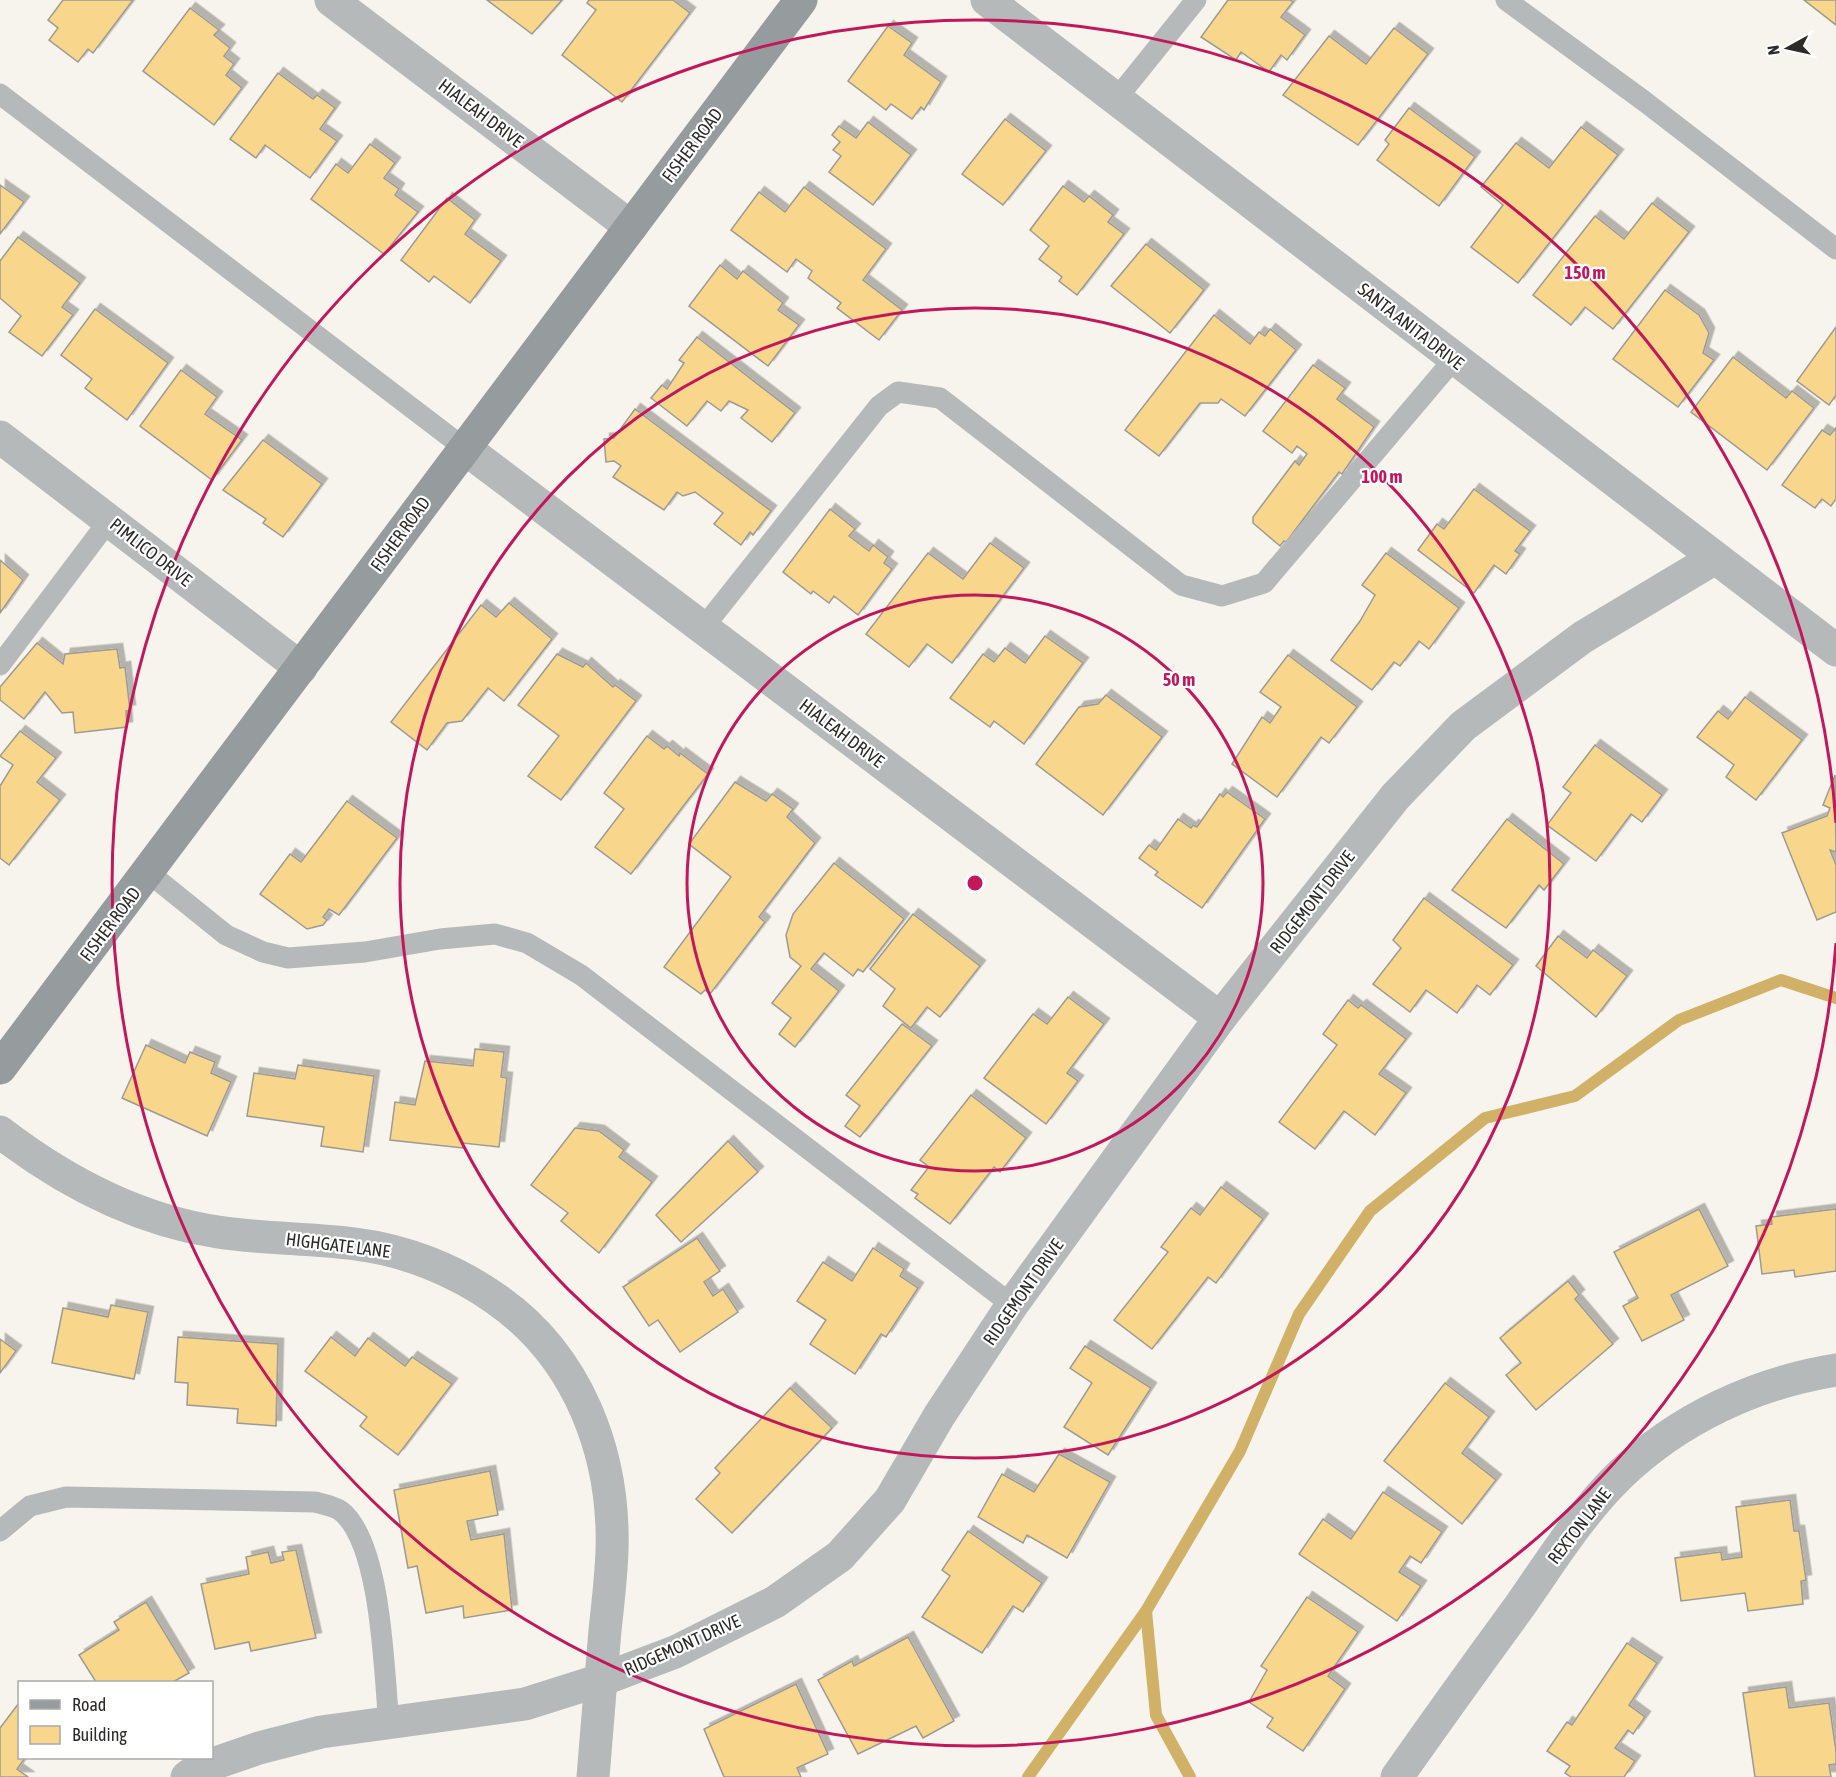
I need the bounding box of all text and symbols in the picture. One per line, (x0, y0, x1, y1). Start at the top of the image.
north arrow (1758, 18, 1818, 78)
text: N (1764, 44, 1783, 56)
street label: HIALEAH DRIVE (435, 74, 528, 152)
street label: FISHER ROAD (657, 104, 727, 186)
text: 150 m (1565, 262, 1605, 283)
street label: SANTA ANITA DRIVE (1354, 278, 1468, 374)
text: 100 m (1362, 466, 1402, 487)
street label: FISHER ROAD (366, 493, 434, 575)
street label: PIMLICO DRIVE (106, 514, 196, 591)
text: 50 m (1163, 669, 1195, 690)
street label: HIALEAH DRIVE (796, 694, 889, 772)
street label: RIDGEMONT DRIVE (1265, 846, 1359, 958)
centre of rings (965, 873, 985, 893)
street label: FISHER ROAD (75, 883, 145, 965)
street label: HIGHGATE LANE (285, 1228, 392, 1262)
street label: RIDGEMONT DRIVE (979, 1235, 1068, 1349)
street label: REXTON LANE (1543, 1484, 1615, 1568)
street label: RIDGEMONT DRIVE (621, 1610, 743, 1680)
legend (18, 1681, 213, 1759)
text: Road (72, 1694, 106, 1715)
text: Building (72, 1724, 127, 1745)

